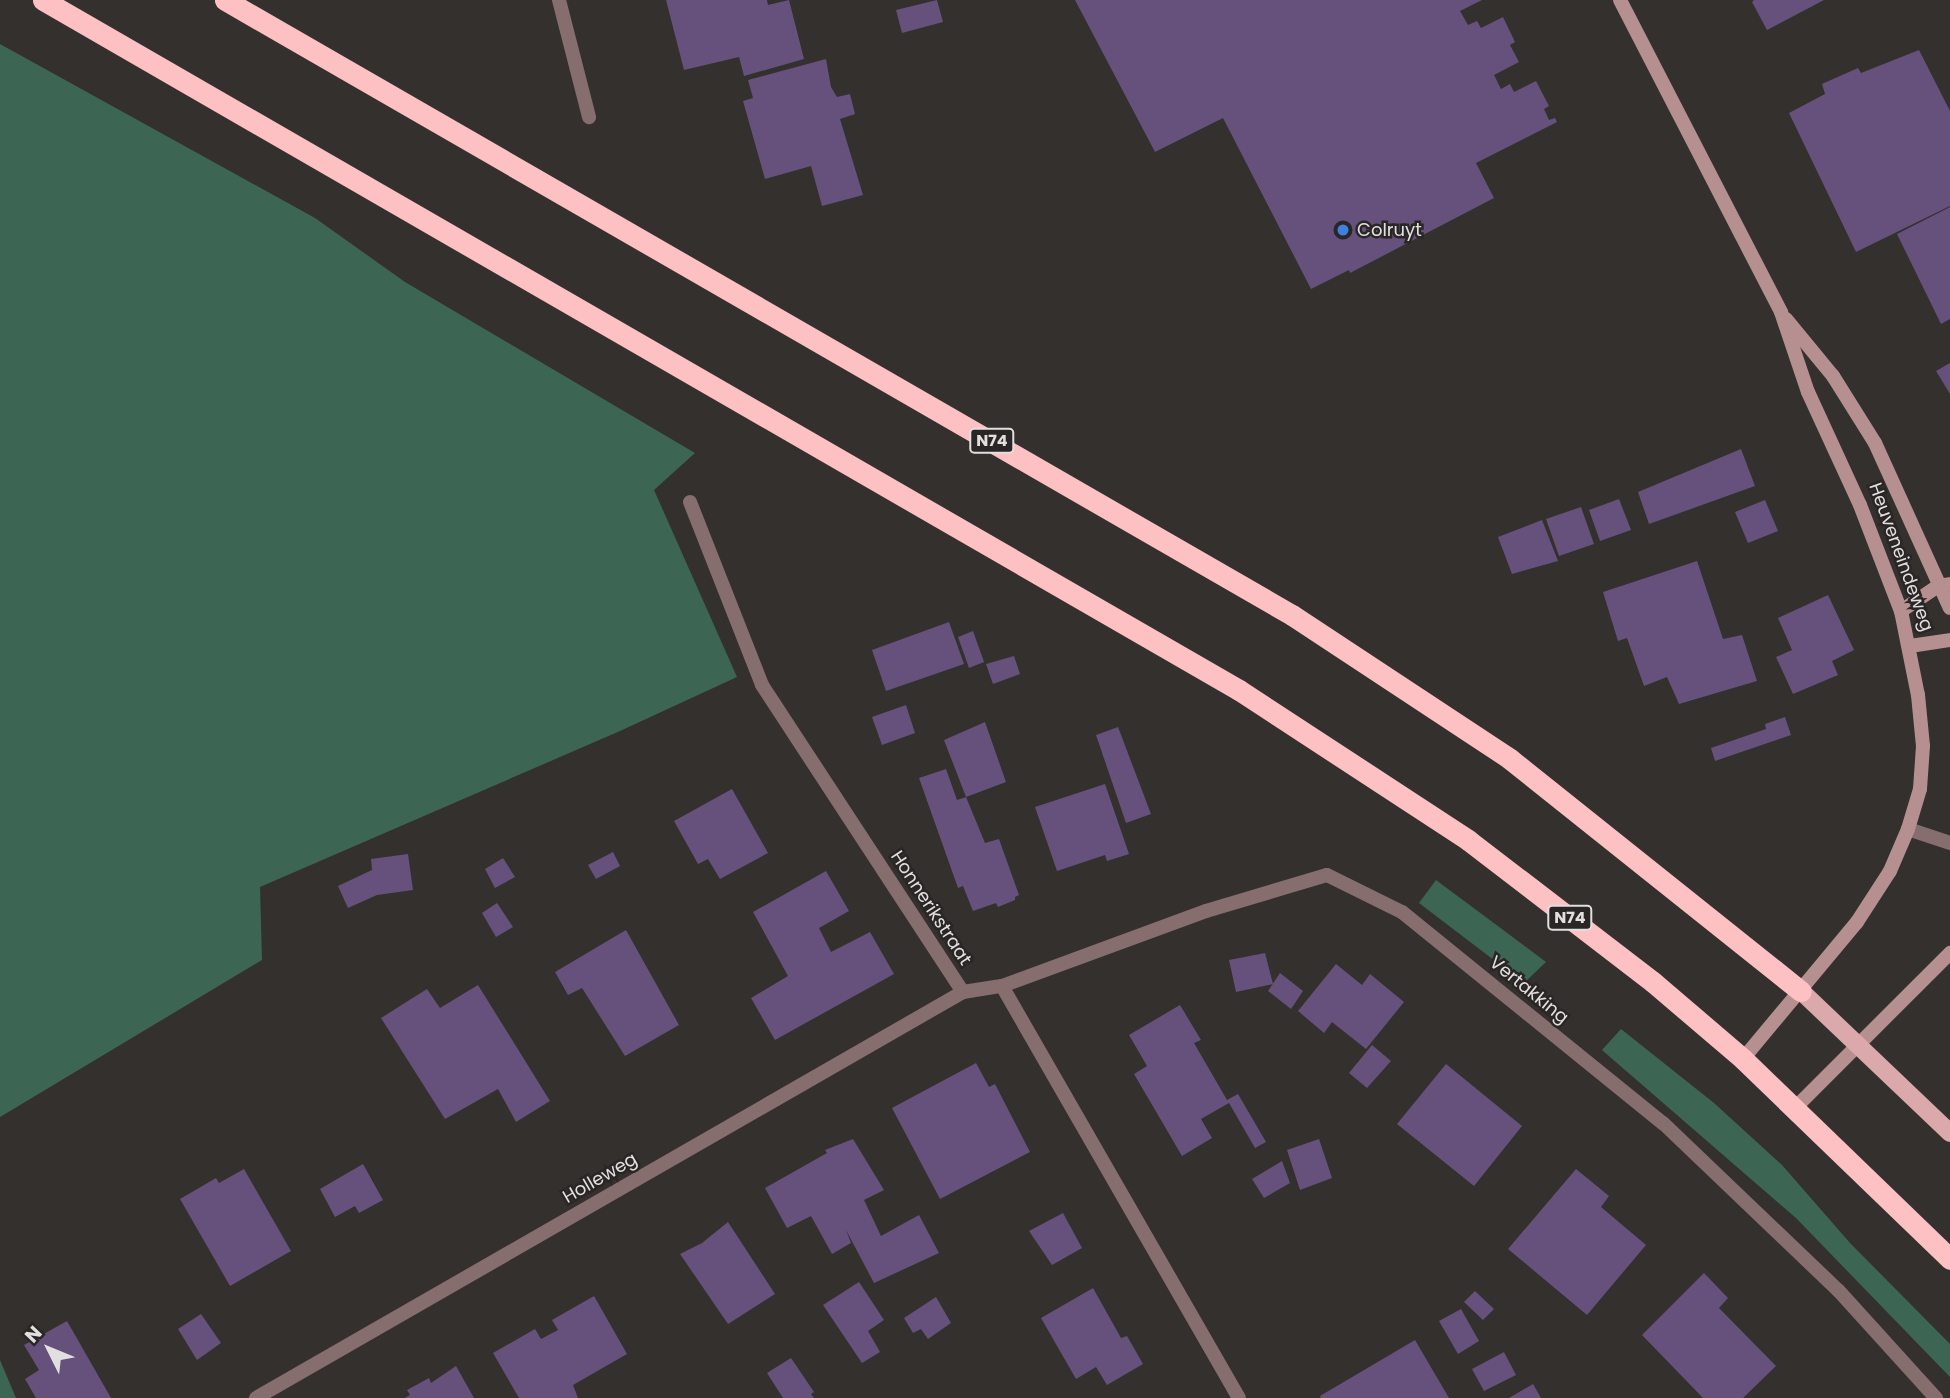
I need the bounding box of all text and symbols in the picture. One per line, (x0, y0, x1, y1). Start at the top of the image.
place label: Colruyt (1357, 219, 1422, 241)
marker: Colruyt (1335, 222, 1351, 238)
road number: N74 (969, 428, 1015, 454)
street label: Heuveneindeweg (1864, 480, 1938, 634)
street label: Honnerikstraat (886, 847, 976, 969)
road number: N74 (1547, 906, 1593, 930)
street label: Vertakking (1485, 952, 1573, 1028)
street label: Holleweg (559, 1148, 641, 1208)
north arrow (14, 1314, 84, 1384)
text: N (19, 1320, 48, 1349)

